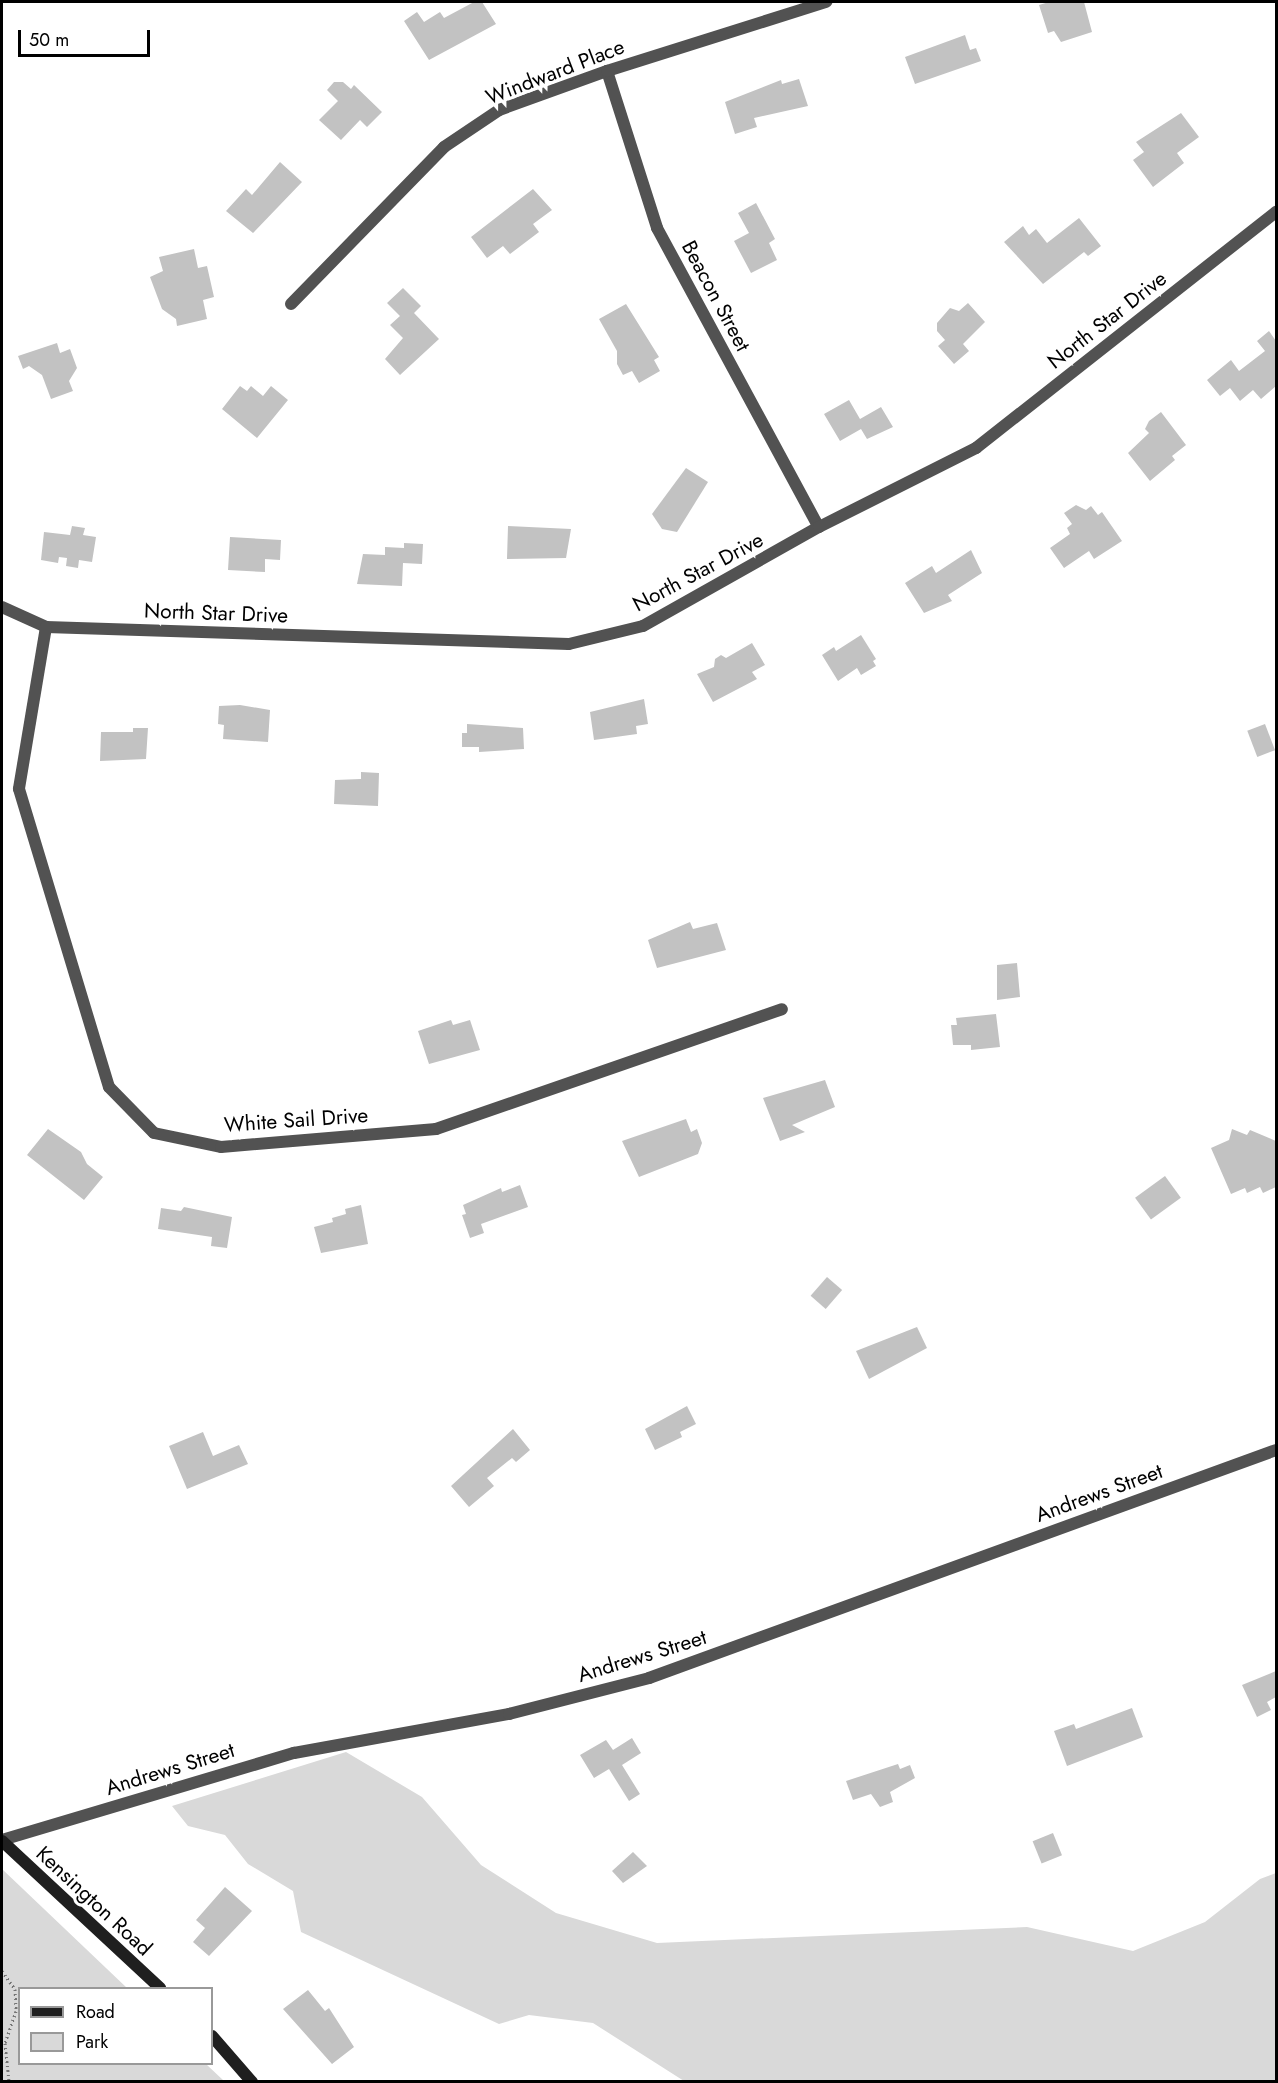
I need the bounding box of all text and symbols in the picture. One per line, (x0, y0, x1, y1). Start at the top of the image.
scale bar (21, 18, 153, 56)
text: 50 m (29, 27, 69, 53)
street label: Windward Place (482, 34, 628, 110)
street label: Beacon Street (676, 236, 756, 356)
street label: North Star Drive (1042, 266, 1172, 374)
street label: North Star Drive (628, 527, 768, 617)
street label: North Star Drive (144, 598, 288, 628)
street label: White Sail Drive (223, 1102, 369, 1138)
street label: Andrews Street (1032, 1458, 1166, 1528)
street label: Andrews Street (575, 1624, 709, 1688)
street label: Andrews Street (103, 1737, 237, 1801)
street label: Kensington Road (31, 1841, 157, 1961)
legend (18, 1987, 213, 2065)
text: Road (76, 1999, 115, 2025)
text: Park (76, 2029, 108, 2055)

